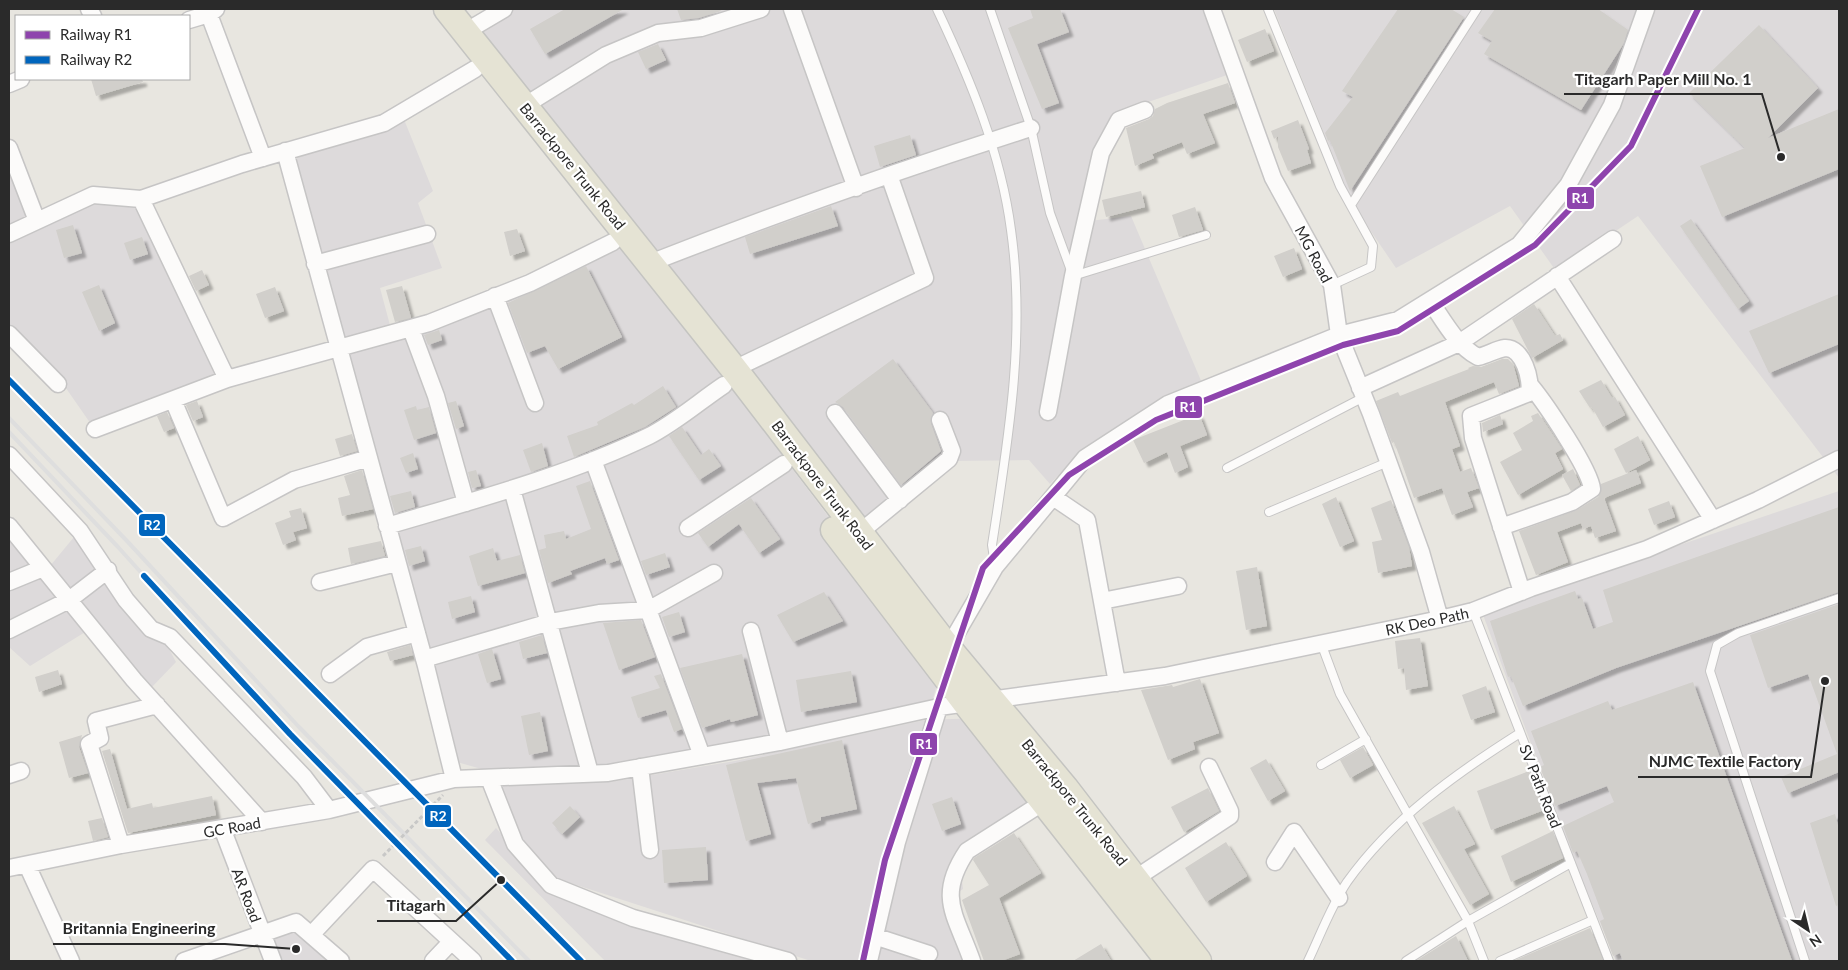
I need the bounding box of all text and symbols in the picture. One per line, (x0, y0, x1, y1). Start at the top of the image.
legend (15, 15, 190, 80)
text: Railway R1 (60, 25, 132, 43)
text: Railway R2 (60, 50, 132, 68)
callout: Titagarh Paper Mill No. 1 (1564, 63, 1762, 94)
text: Titagarh Paper Mill No. 1 (1574, 69, 1752, 88)
street label: Barrackpore Trunk Road (516, 99, 630, 233)
line badge: R1 (1566, 186, 1595, 210)
text: R1 (1571, 189, 1589, 206)
street label: MG Road (1291, 222, 1337, 286)
line badge: R1 (1174, 395, 1203, 419)
text: R1 (1179, 398, 1197, 415)
street label: Barrackpore Trunk Road (768, 417, 878, 553)
line badge: R2 (138, 513, 166, 537)
text: R2 (143, 516, 161, 533)
street label: RK Deo Path (1384, 603, 1470, 639)
line badge: R1 (909, 732, 938, 756)
text: R1 (915, 735, 933, 752)
street label: Barrackpore Trunk Road (1018, 735, 1132, 869)
street label: SV Path Road (1516, 742, 1566, 830)
callout: NJMC Textile Factory (1638, 746, 1811, 777)
text: NJMC Textile Factory (1649, 751, 1802, 770)
line badge: R2 (424, 804, 452, 828)
text: R2 (429, 807, 447, 824)
street label: GC Road (202, 813, 262, 841)
street label: AR Road (228, 865, 266, 925)
callout: Titagarh (377, 890, 456, 921)
text: Titagarh (386, 895, 446, 914)
north arrow (1783, 905, 1833, 955)
callout: Britannia Engineering (53, 913, 225, 944)
text: Britannia Engineering (63, 918, 216, 937)
text: N (1806, 931, 1825, 951)

